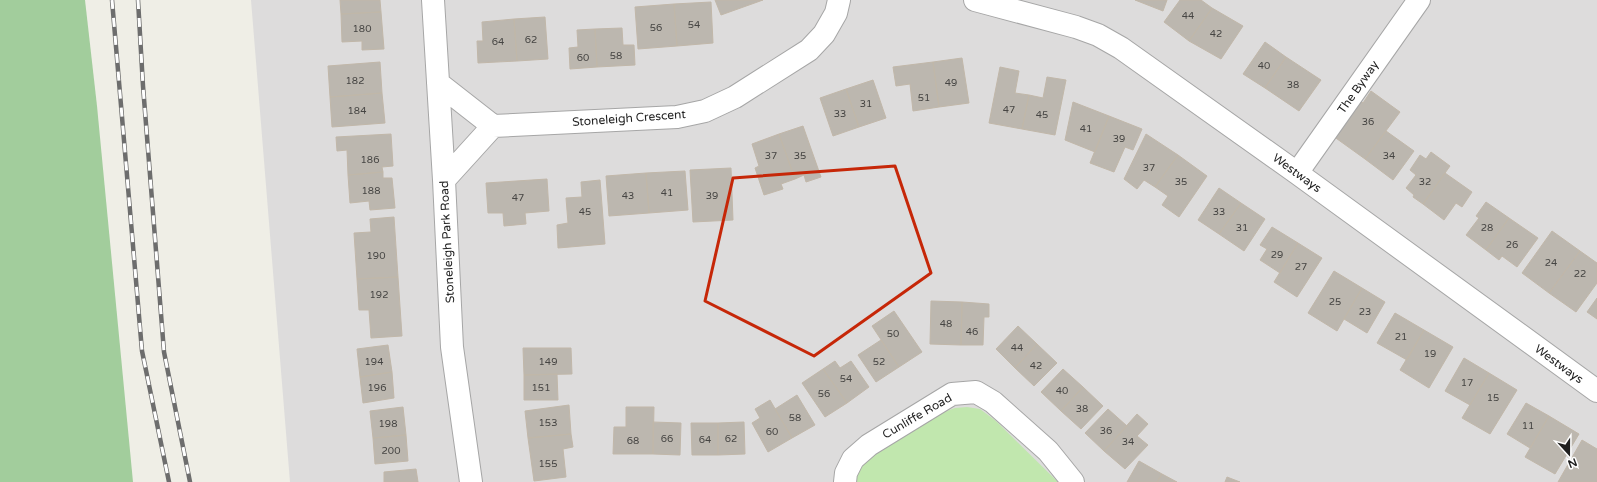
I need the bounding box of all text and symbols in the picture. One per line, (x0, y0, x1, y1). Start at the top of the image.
house number: 44 (1182, 10, 1194, 22)
house number: 54 (688, 19, 700, 31)
house number: 56 (650, 22, 662, 34)
house number: 180 (353, 23, 371, 35)
house number: 42 (1210, 28, 1222, 40)
house number: 62 (525, 34, 537, 46)
house number: 64 (492, 36, 504, 48)
house number: 58 (610, 50, 622, 62)
house number: 60 (577, 52, 589, 64)
street label: The Byway (1335, 57, 1382, 116)
house number: 40 (1258, 60, 1270, 72)
house number: 182 (346, 75, 364, 87)
house number: 49 (945, 77, 957, 89)
house number: 38 (1287, 79, 1299, 91)
house number: 51 (918, 92, 930, 104)
house number: 31 (860, 98, 872, 110)
house number: 47 (1003, 104, 1015, 116)
house number: 184 (348, 105, 366, 117)
street label: Stoneleigh Crescent (572, 107, 687, 129)
house number: 33 (834, 108, 846, 120)
house number: 45 (1036, 109, 1048, 121)
house number: 36 (1362, 116, 1374, 128)
house number: 41 (1080, 123, 1092, 135)
house number: 39 (1113, 133, 1125, 145)
house number: 37 (765, 150, 777, 162)
house number: 35 (794, 150, 806, 162)
house number: 34 (1383, 150, 1395, 162)
street label: Westways (1270, 151, 1324, 196)
house number: 186 (361, 154, 379, 166)
house number: 37 (1143, 162, 1155, 174)
house number: 35 (1175, 176, 1187, 188)
house number: 32 (1419, 176, 1431, 188)
street label: Stoneleigh Park Road (437, 180, 457, 304)
house number: 188 (362, 185, 380, 197)
house number: 41 (661, 187, 673, 199)
house number: 43 (622, 190, 634, 202)
house number: 39 (706, 190, 718, 202)
house number: 47 (512, 192, 524, 204)
house number: 45 (579, 206, 591, 218)
house number: 33 (1213, 206, 1225, 218)
house number: 31 (1236, 222, 1248, 234)
house number: 28 (1481, 222, 1493, 234)
house number: 26 (1506, 239, 1518, 251)
house number: 29 (1271, 249, 1283, 261)
house number: 190 (367, 250, 385, 262)
house number: 24 (1545, 257, 1557, 269)
house number: 27 (1295, 261, 1307, 273)
house number: 22 (1574, 268, 1586, 280)
house number: 192 (370, 289, 388, 301)
house number: 25 (1329, 296, 1341, 308)
house number: 23 (1359, 306, 1371, 318)
house number: 48 (940, 318, 952, 330)
house number: 46 (966, 326, 978, 338)
house number: 50 (887, 328, 899, 340)
house number: 21 (1395, 331, 1407, 343)
house number: 44 (1011, 342, 1023, 354)
street label: Westways (1532, 342, 1586, 387)
house number: 19 (1424, 348, 1436, 360)
house number: 194 (365, 356, 383, 368)
house number: 149 (539, 356, 557, 368)
house number: 52 (873, 356, 885, 368)
house number: 42 (1030, 360, 1042, 372)
house number: 54 (840, 373, 852, 385)
house number: 17 (1461, 377, 1473, 389)
house number: 196 (368, 382, 386, 394)
house number: 151 (532, 382, 550, 394)
house number: 40 (1056, 385, 1068, 397)
house number: 56 (818, 388, 830, 400)
street label: Cunliffe Road (880, 390, 954, 442)
house number: 15 (1487, 392, 1499, 404)
house number: 38 (1076, 403, 1088, 415)
house number: 58 (789, 412, 801, 424)
house number: 153 (539, 417, 557, 429)
house number: 198 (379, 418, 397, 430)
house number: 11 (1522, 420, 1534, 432)
house number: 36 (1100, 425, 1112, 437)
house number: 60 (766, 426, 778, 438)
house number: 66 (661, 433, 673, 445)
house number: 62 (725, 433, 737, 445)
house number: 64 (699, 434, 711, 446)
north arrow (1549, 434, 1589, 474)
house number: 68 (627, 435, 639, 447)
house number: 34 (1122, 436, 1134, 448)
house number: 200 (382, 445, 400, 457)
text: N (1566, 455, 1579, 471)
house number: 155 (539, 458, 557, 470)

